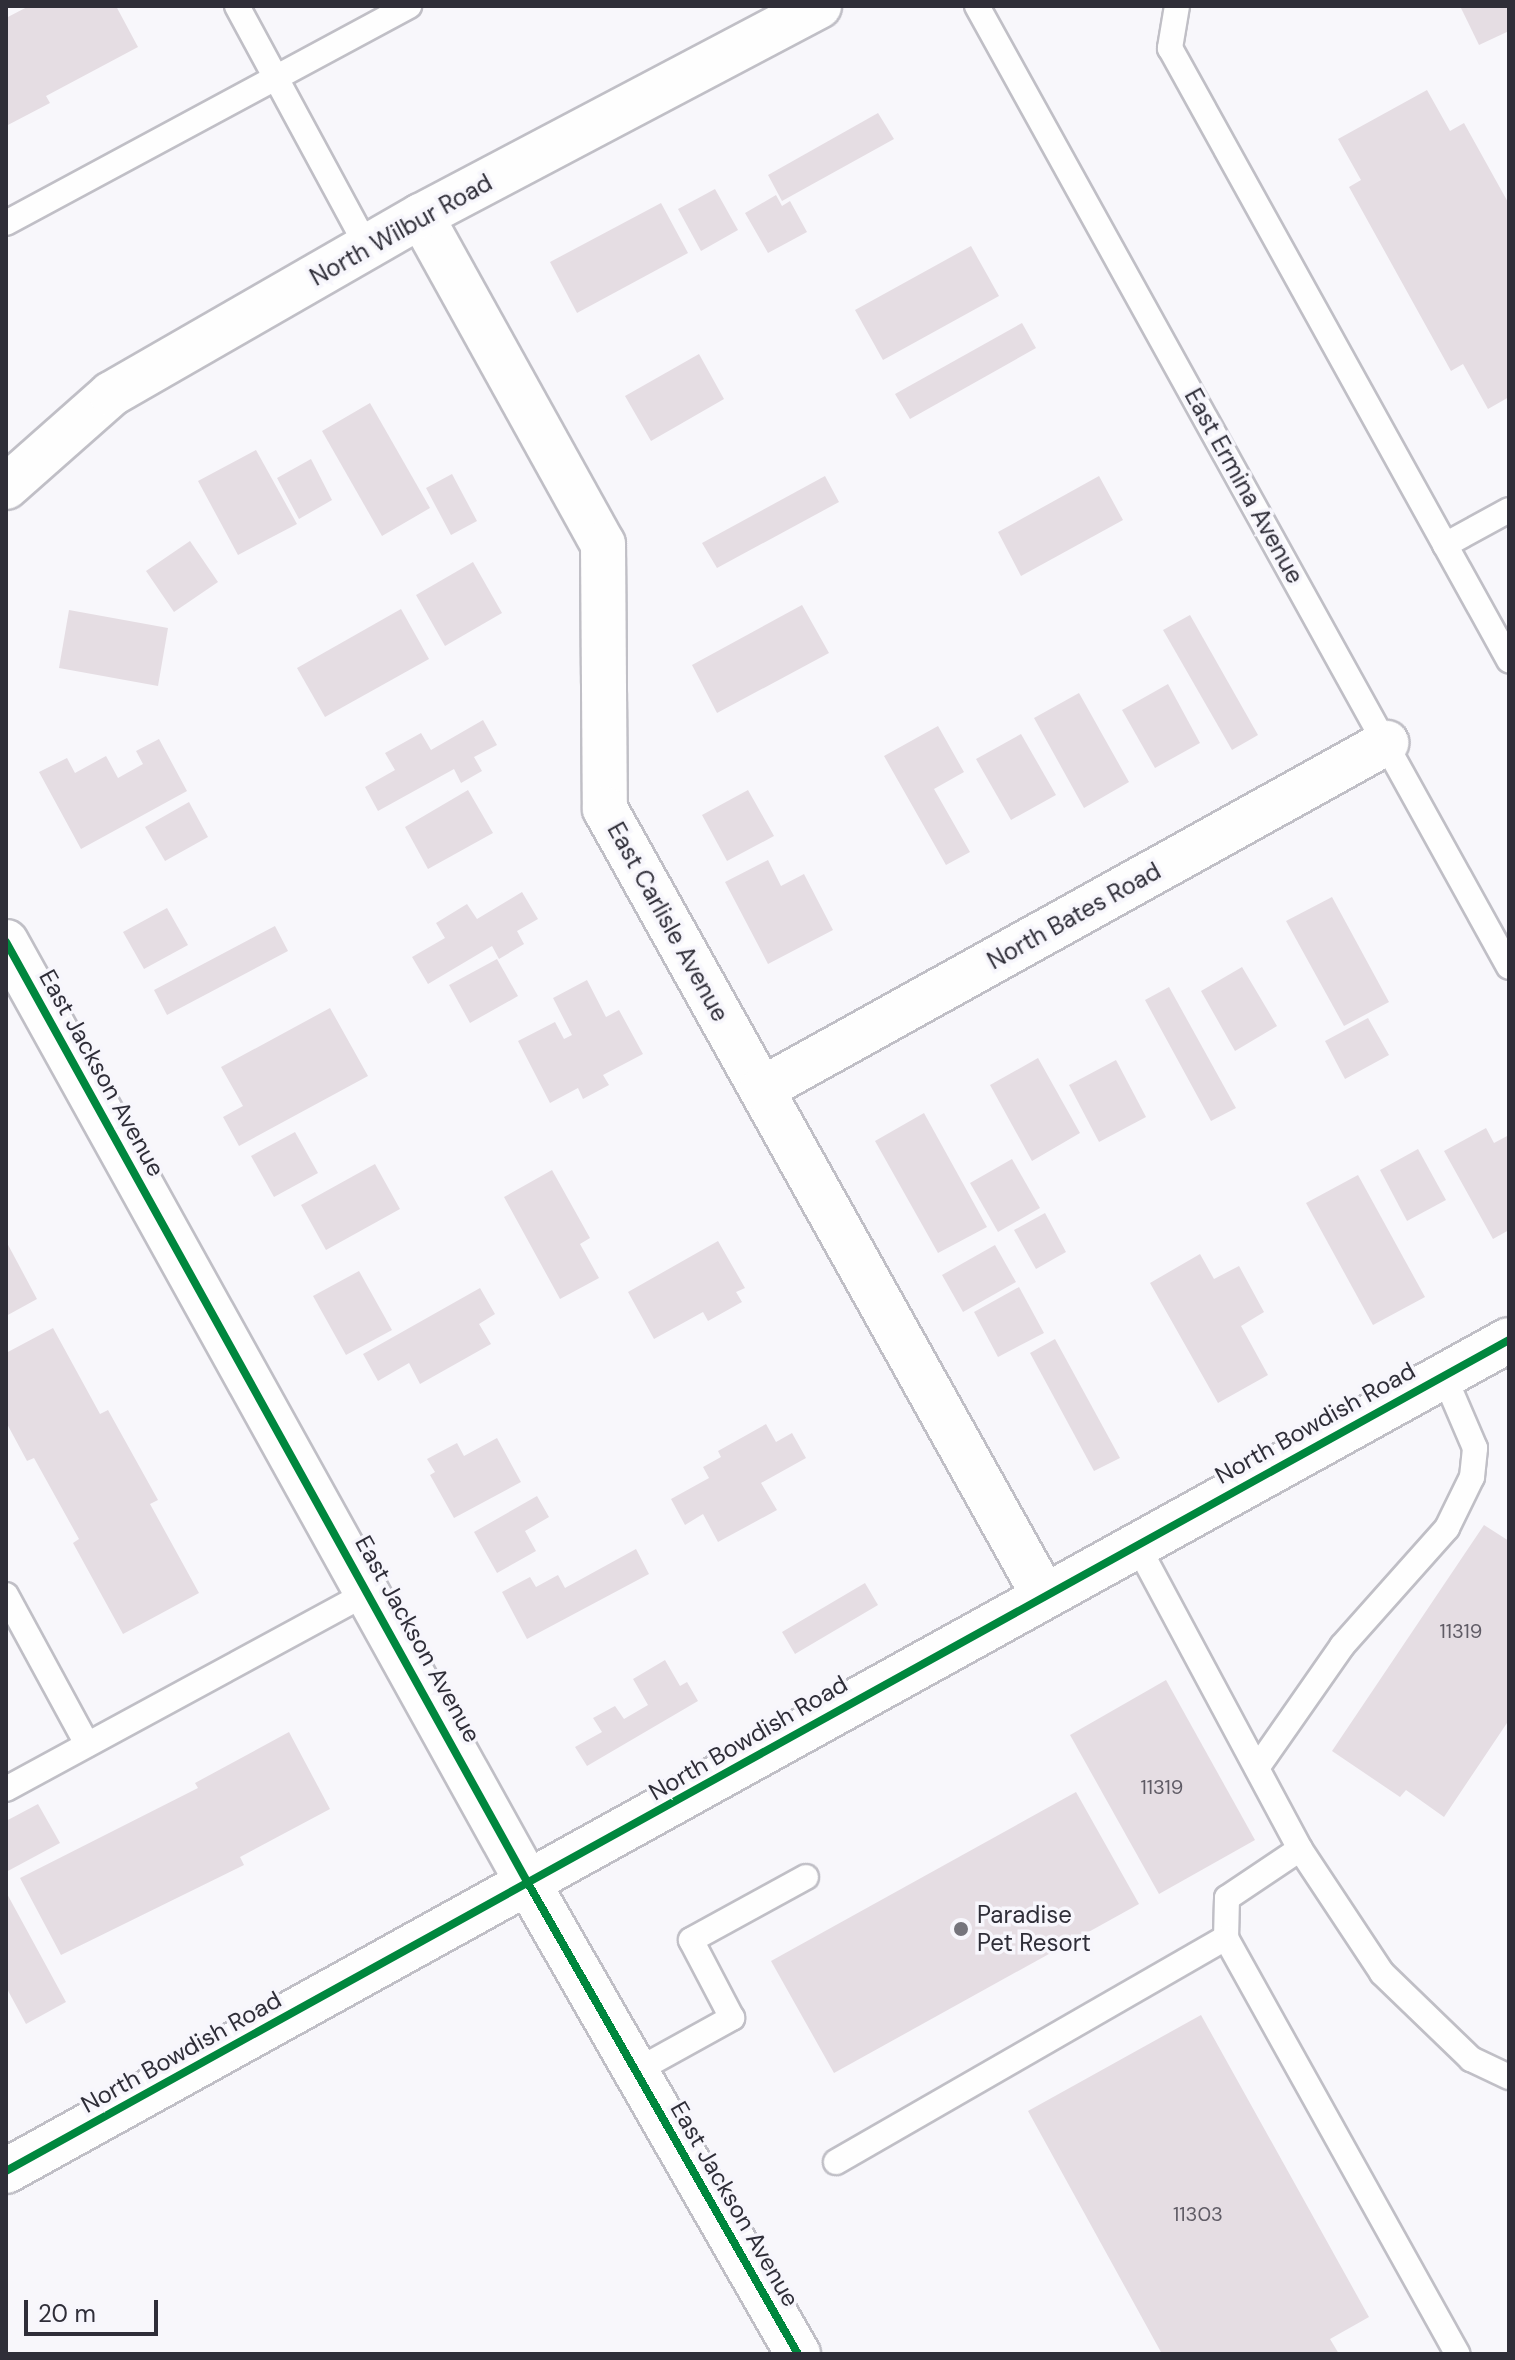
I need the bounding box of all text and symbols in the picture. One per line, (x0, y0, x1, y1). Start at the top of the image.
street label: North Wilbur Road (305, 168, 497, 292)
street label: East Ermina Avenue (1178, 384, 1310, 588)
street label: East Carlisle Avenue (601, 817, 735, 1027)
street label: North Bates Road (982, 857, 1166, 975)
street label: East Jackson Avenue (33, 965, 171, 1181)
street label: North Bowdish Road (1210, 1356, 1420, 1490)
street label: East Jackson Avenue (349, 1531, 487, 1747)
house number: 11319 (1440, 1619, 1482, 1643)
street label: North Bowdish Road (644, 1669, 852, 1807)
house number: 11319 (1141, 1775, 1183, 1799)
place label: Paradise Pet Resort (977, 1901, 1091, 1957)
marker: Paradise Pet Resort (952, 1920, 970, 1938)
street label: North Bowdish Road (76, 1985, 286, 2119)
street label: East Jackson Avenue (664, 2096, 806, 2312)
house number: 11303 (1173, 2202, 1223, 2226)
scale bar (28, 2284, 162, 2334)
text: 20 m (38, 2298, 96, 2329)

